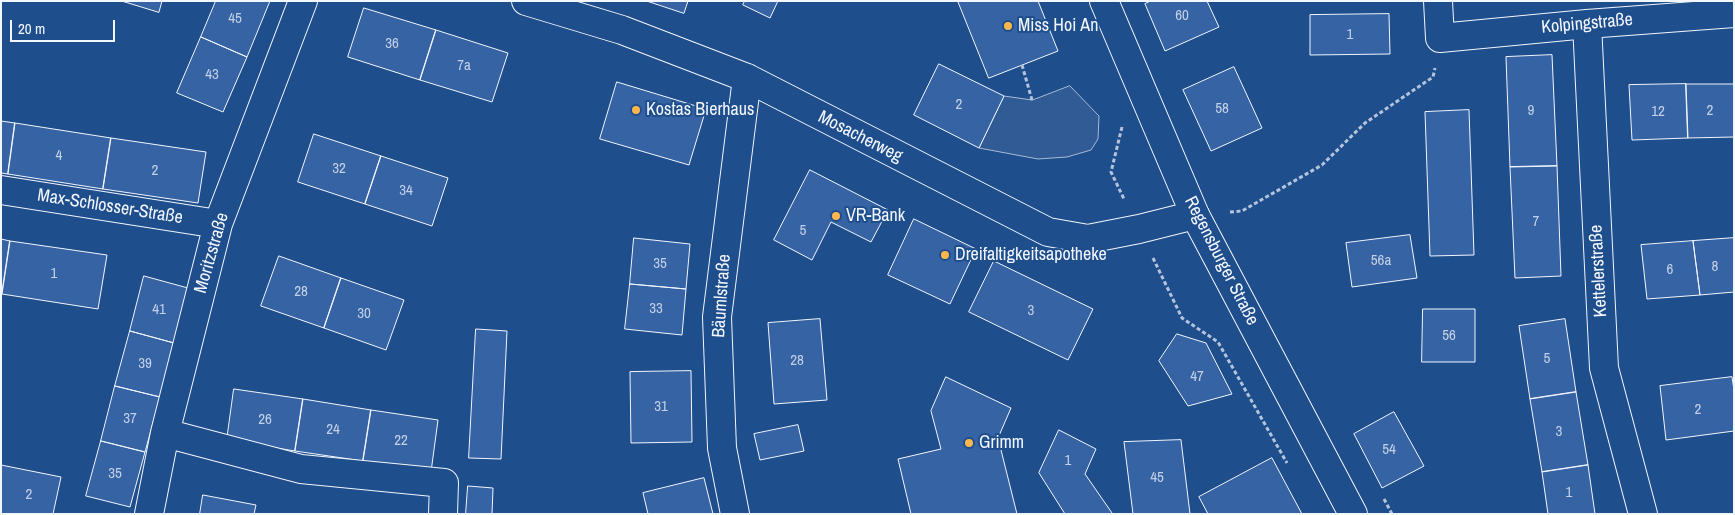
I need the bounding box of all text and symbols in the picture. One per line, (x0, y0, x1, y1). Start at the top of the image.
house number: 60 (1175, 7, 1189, 25)
street label: Kolpingstraße (1540, 9, 1634, 39)
scale bar (12, 10, 118, 42)
house number: 45 (228, 10, 242, 28)
place label: Miss Hoi An (1018, 15, 1098, 37)
text: 20 m (18, 18, 45, 39)
marker: Miss Hoi An (1002, 20, 1014, 32)
house number: 1 (1347, 26, 1353, 44)
house number: 36 (385, 35, 399, 53)
house number: 7a (457, 57, 471, 75)
house number: 43 (205, 66, 219, 84)
house number: 2 (956, 96, 962, 114)
place label: Kostas Bierhaus (646, 99, 754, 121)
house number: 58 (1215, 100, 1229, 118)
house number: 9 (1528, 102, 1534, 120)
house number: 2 (1707, 102, 1713, 120)
house number: 12 (1651, 103, 1665, 121)
marker: Kostas Bierhaus (630, 104, 642, 116)
street label: Mosacherweg (814, 107, 906, 167)
house number: 4 (56, 147, 62, 165)
house number: 32 (332, 160, 346, 178)
house number: 2 (152, 162, 158, 180)
house number: 34 (399, 182, 413, 200)
street label: Max-Schlosser-Straße (36, 185, 184, 229)
street label: Regensburger Straße (1179, 193, 1263, 329)
place label: VR-Bank (846, 205, 905, 227)
street label: Moritzstraße (190, 210, 234, 296)
marker: VR-Bank (830, 210, 842, 222)
house number: 7 (1533, 213, 1539, 231)
house number: 5 (800, 222, 806, 240)
street label: Kettelerstraße (1586, 224, 1612, 318)
place label: Dreifaltigkeitsapotheke (955, 244, 1107, 266)
marker: Dreifaltigkeitsapotheke (939, 249, 951, 261)
house number: 56a (1371, 252, 1391, 270)
street label: Bäumlstraße (708, 254, 736, 338)
house number: 35 (653, 255, 667, 273)
house number: 8 (1712, 258, 1718, 276)
house number: 6 (1667, 261, 1673, 279)
house number: 1 (51, 265, 57, 283)
house number: 28 (294, 283, 308, 301)
house number: 33 (649, 300, 663, 318)
house number: 41 (152, 301, 166, 319)
house number: 3 (1028, 302, 1034, 320)
house number: 30 (357, 305, 371, 323)
house number: 56 (1442, 327, 1456, 345)
house number: 5 (1544, 350, 1550, 368)
house number: 28 (790, 352, 804, 370)
house number: 39 (138, 355, 152, 373)
house number: 47 (1190, 368, 1204, 386)
house number: 31 (654, 398, 668, 416)
house number: 2 (1695, 401, 1701, 419)
house number: 37 (123, 410, 137, 428)
house number: 26 (258, 411, 272, 429)
house number: 24 (326, 421, 340, 439)
house number: 3 (1556, 423, 1562, 441)
house number: 22 (394, 432, 408, 450)
place label: Grimm (979, 432, 1024, 454)
marker: Grimm (963, 437, 975, 449)
house number: 54 (1382, 441, 1396, 459)
house number: 1 (1065, 452, 1071, 470)
house number: 35 (108, 465, 122, 483)
house number: 45 (1150, 469, 1164, 487)
house number: 1 (1566, 484, 1572, 502)
house number: 2 (26, 486, 32, 504)

